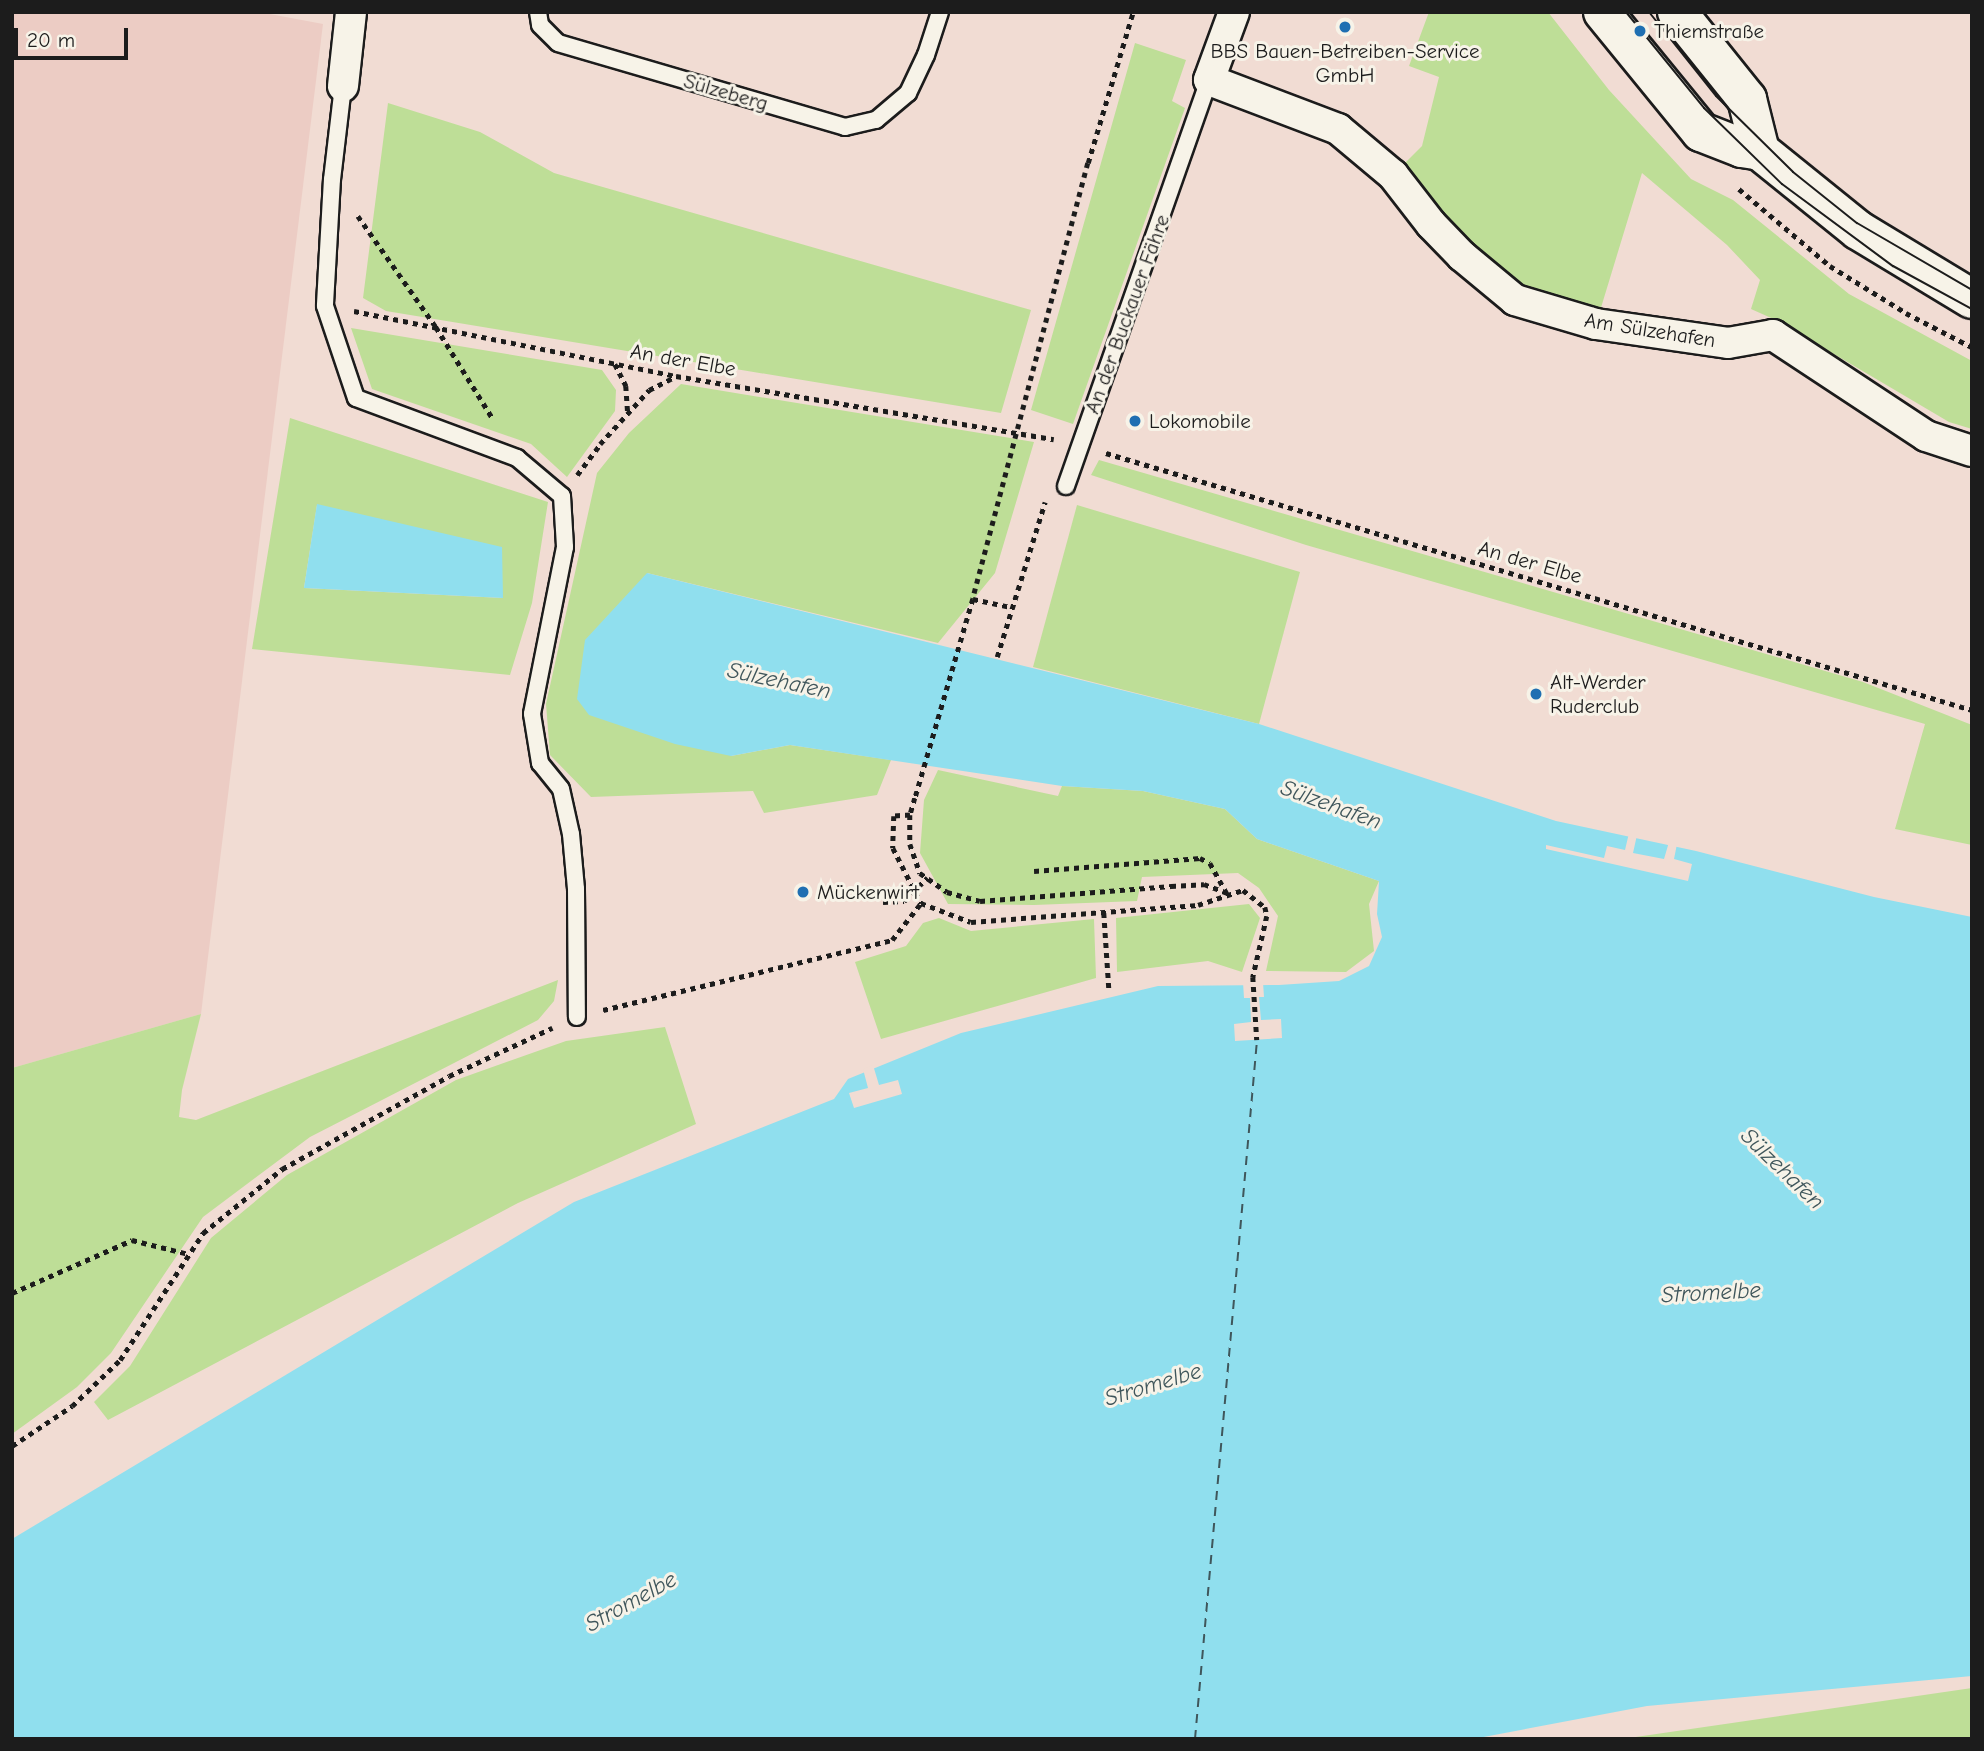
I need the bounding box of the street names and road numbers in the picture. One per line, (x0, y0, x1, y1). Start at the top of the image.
street label: Sülzeberg (681, 68, 771, 116)
street label: An der Buckauer Fähre (1079, 211, 1175, 417)
street label: Am Sülzehafen (1583, 307, 1717, 353)
street label: An der Elbe (628, 338, 738, 382)
street label: An der Elbe (1475, 535, 1585, 589)

